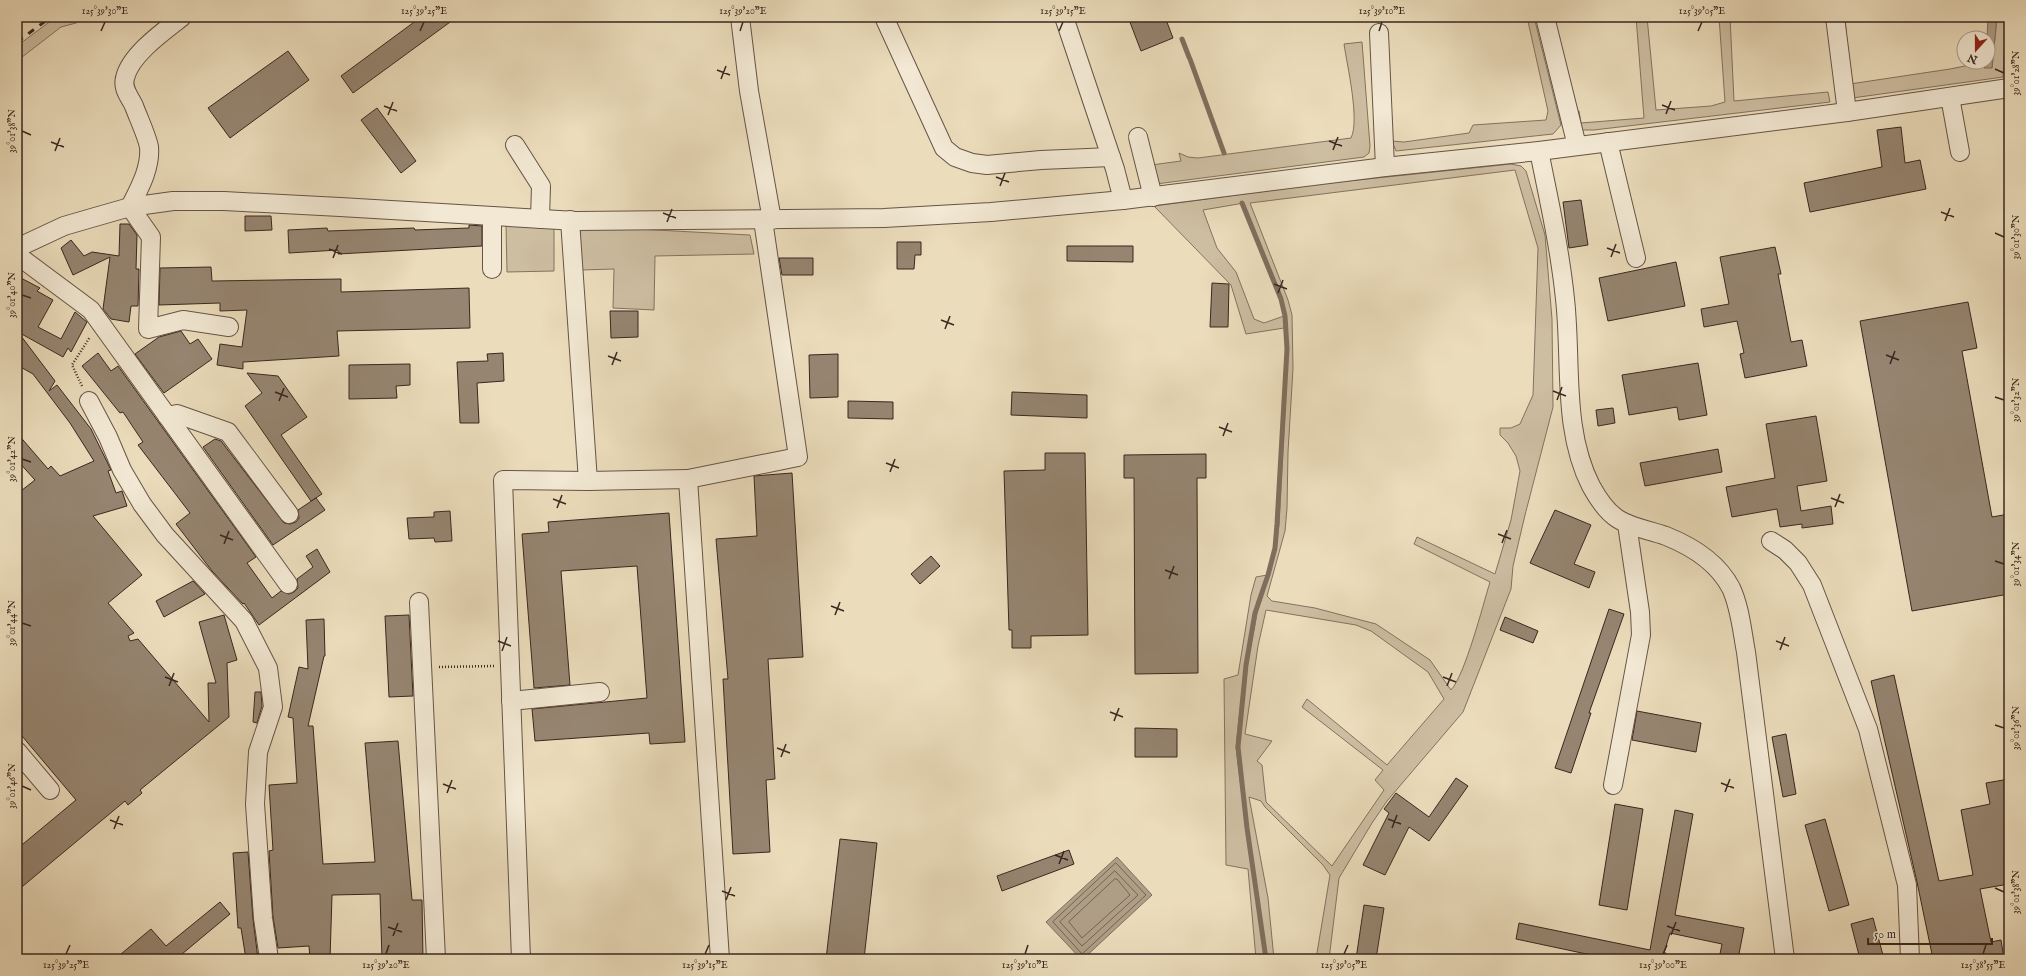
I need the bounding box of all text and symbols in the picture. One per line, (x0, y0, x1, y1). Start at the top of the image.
text: 125°39'30"E (82, 5, 128, 18)
text: 125°39'25"E (401, 5, 447, 18)
text: 125°39'20"E (719, 5, 767, 18)
text: 125°39'15"E (1040, 5, 1086, 18)
text: 125°39'10"E (1359, 5, 1405, 18)
text: 125°39'05"E (1679, 5, 1725, 18)
north arrow (1956, 30, 1996, 70)
text: N (1965, 50, 1981, 67)
text: 39°01'28"N (2010, 50, 2023, 95)
text: 39°01'38"N (6, 109, 19, 153)
text: 39°01'30"N (2010, 214, 2023, 259)
text: 39°01'40"N (6, 272, 19, 318)
text: 39°01'32"N (2010, 377, 2023, 422)
text: 39°01'42"N (6, 436, 19, 482)
text: 39°01'34"N (2010, 541, 2023, 586)
text: 39°01'44"N (6, 600, 19, 646)
text: 39°01'36"N (2010, 706, 2023, 750)
text: 39°01'46"N (6, 763, 19, 809)
text: 39°01'38"N (2010, 870, 2023, 914)
scale bar (1868, 920, 1992, 946)
text: 50 m (1874, 927, 1896, 942)
text: 125°39'25"E (43, 959, 89, 972)
text: 125°39'20"E (362, 959, 410, 972)
text: 125°39'15"E (682, 959, 728, 972)
text: 125°39'10"E (1002, 959, 1048, 972)
text: 125°39'05"E (1321, 959, 1367, 972)
text: 125°39'00"E (1639, 959, 1687, 972)
text: 125°38'55"E (1961, 959, 2005, 972)

